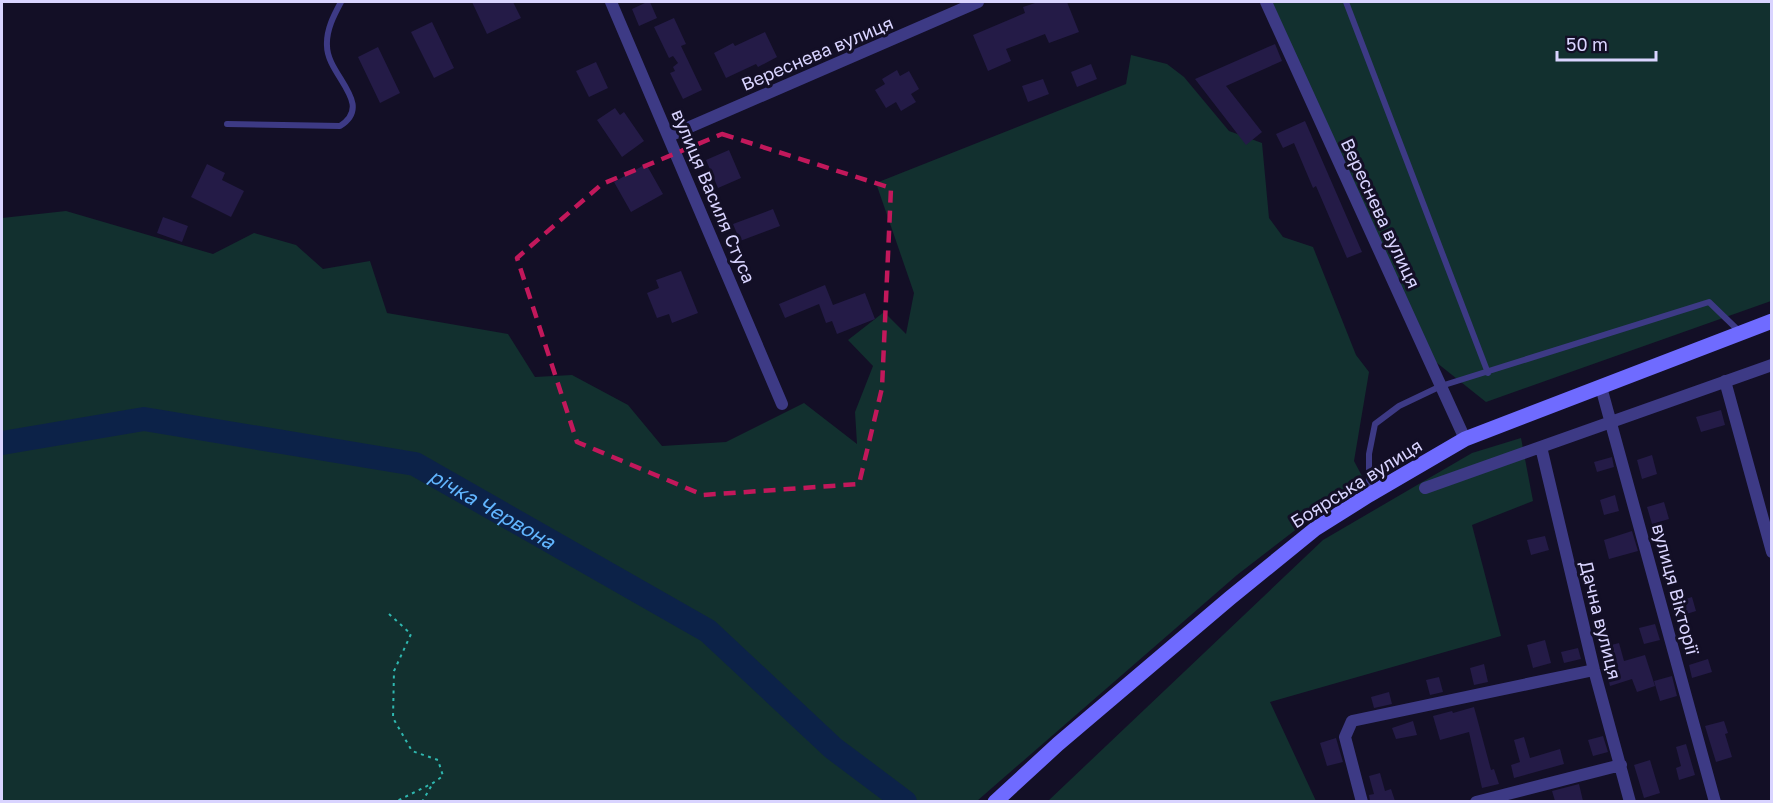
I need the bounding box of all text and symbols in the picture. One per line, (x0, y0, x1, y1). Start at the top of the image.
street label: Вереснева вулиця (738, 11, 896, 95)
scale bar (1557, 24, 1656, 62)
text: 50 m (1566, 33, 1608, 55)
street label: вулиця Василя Стуса (667, 106, 761, 286)
street label: Вереснева вулиця (1337, 135, 1425, 291)
street label: Боярська вулиця (1286, 434, 1426, 532)
water label: річка Червона (426, 463, 560, 554)
street label: вулиця Вікторії (1648, 521, 1704, 658)
street label: Дачна вулиця (1576, 558, 1626, 682)

